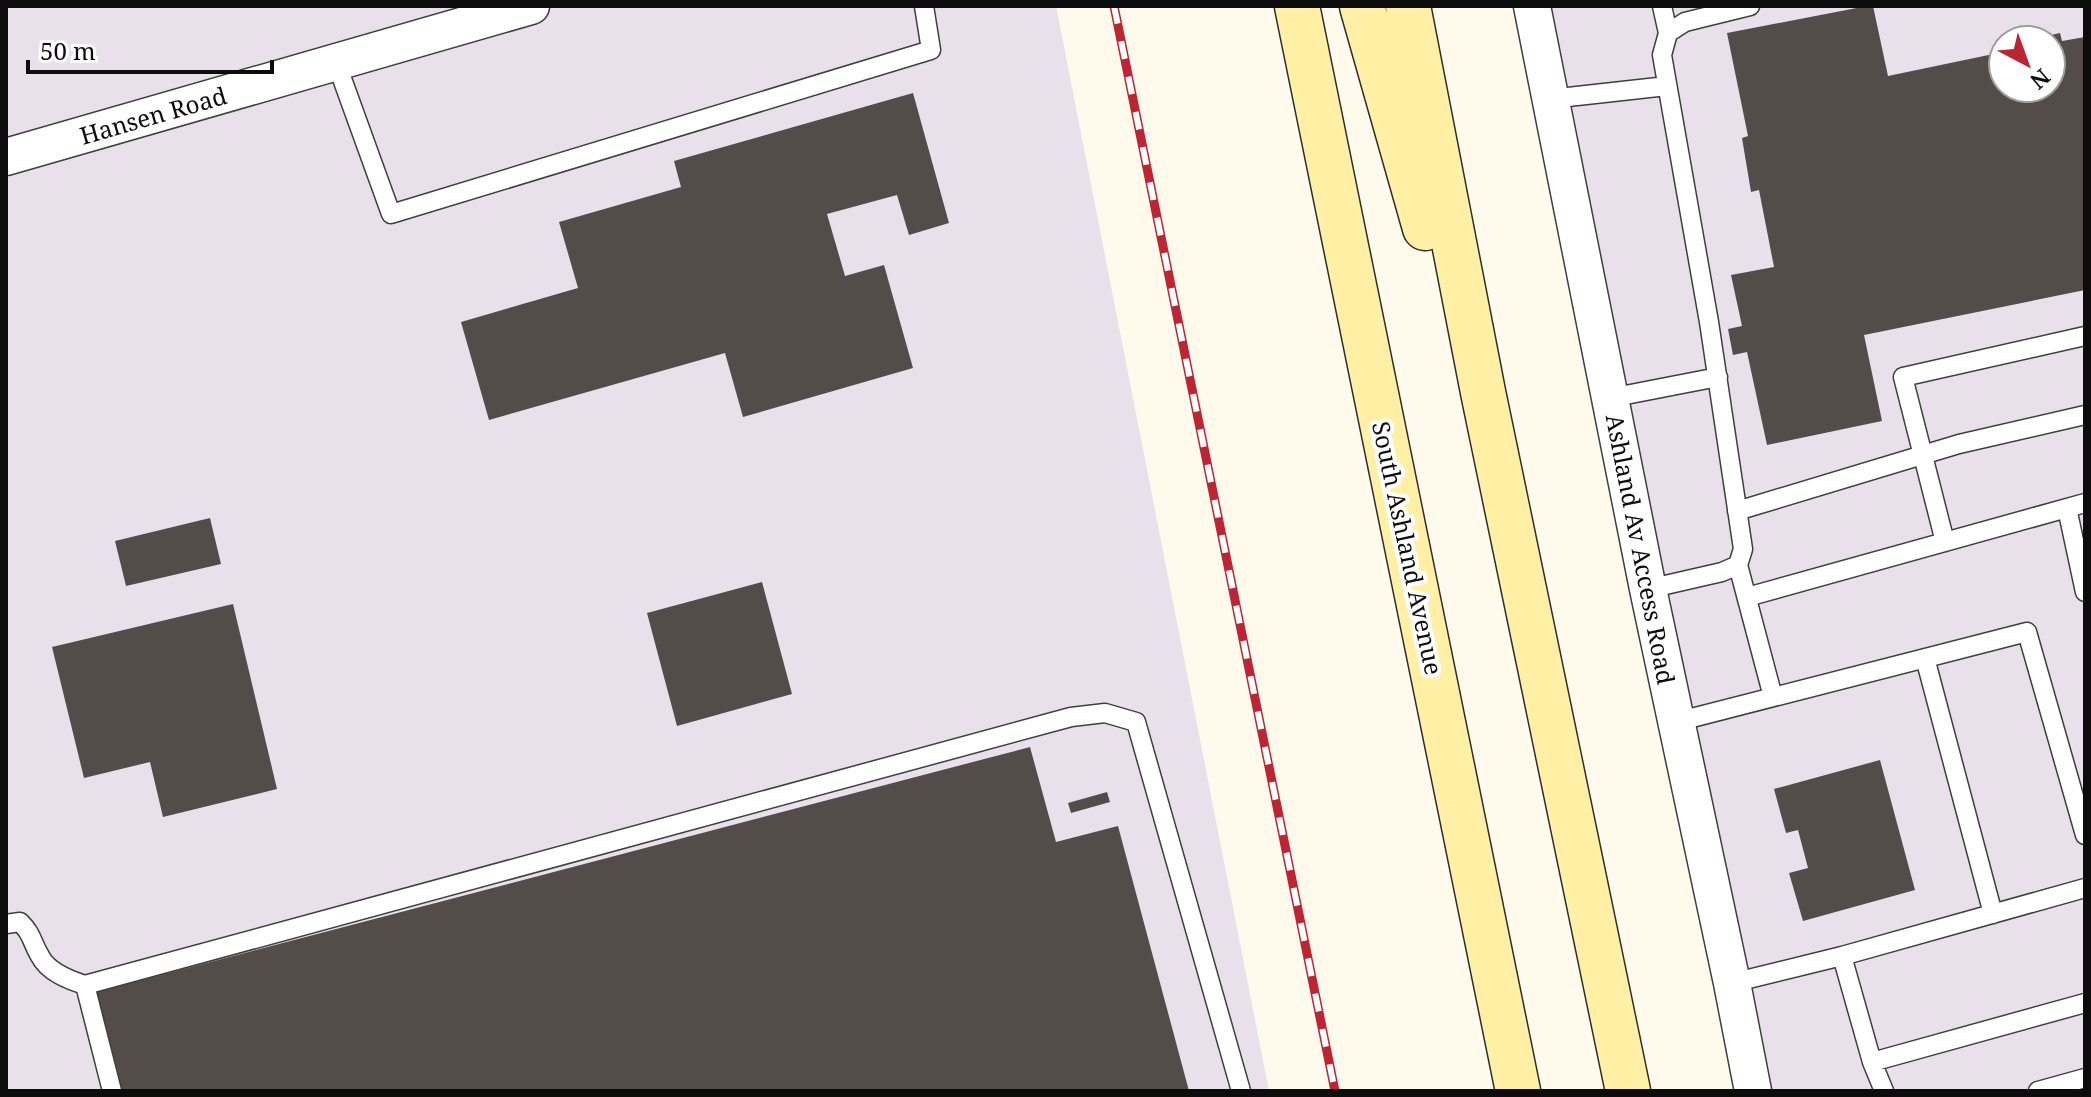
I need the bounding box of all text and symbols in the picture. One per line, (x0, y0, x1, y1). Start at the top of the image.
scale bar (28, 24, 272, 74)
north arrow (1987, 24, 2067, 104)
text: 50 m (40, 34, 96, 67)
text: N (2024, 63, 2057, 97)
street label: Hansen Road (76, 78, 230, 152)
street label: Ashland Av Access Road (1599, 411, 1683, 687)
street label: South Ashland Avenue (1365, 418, 1451, 678)

